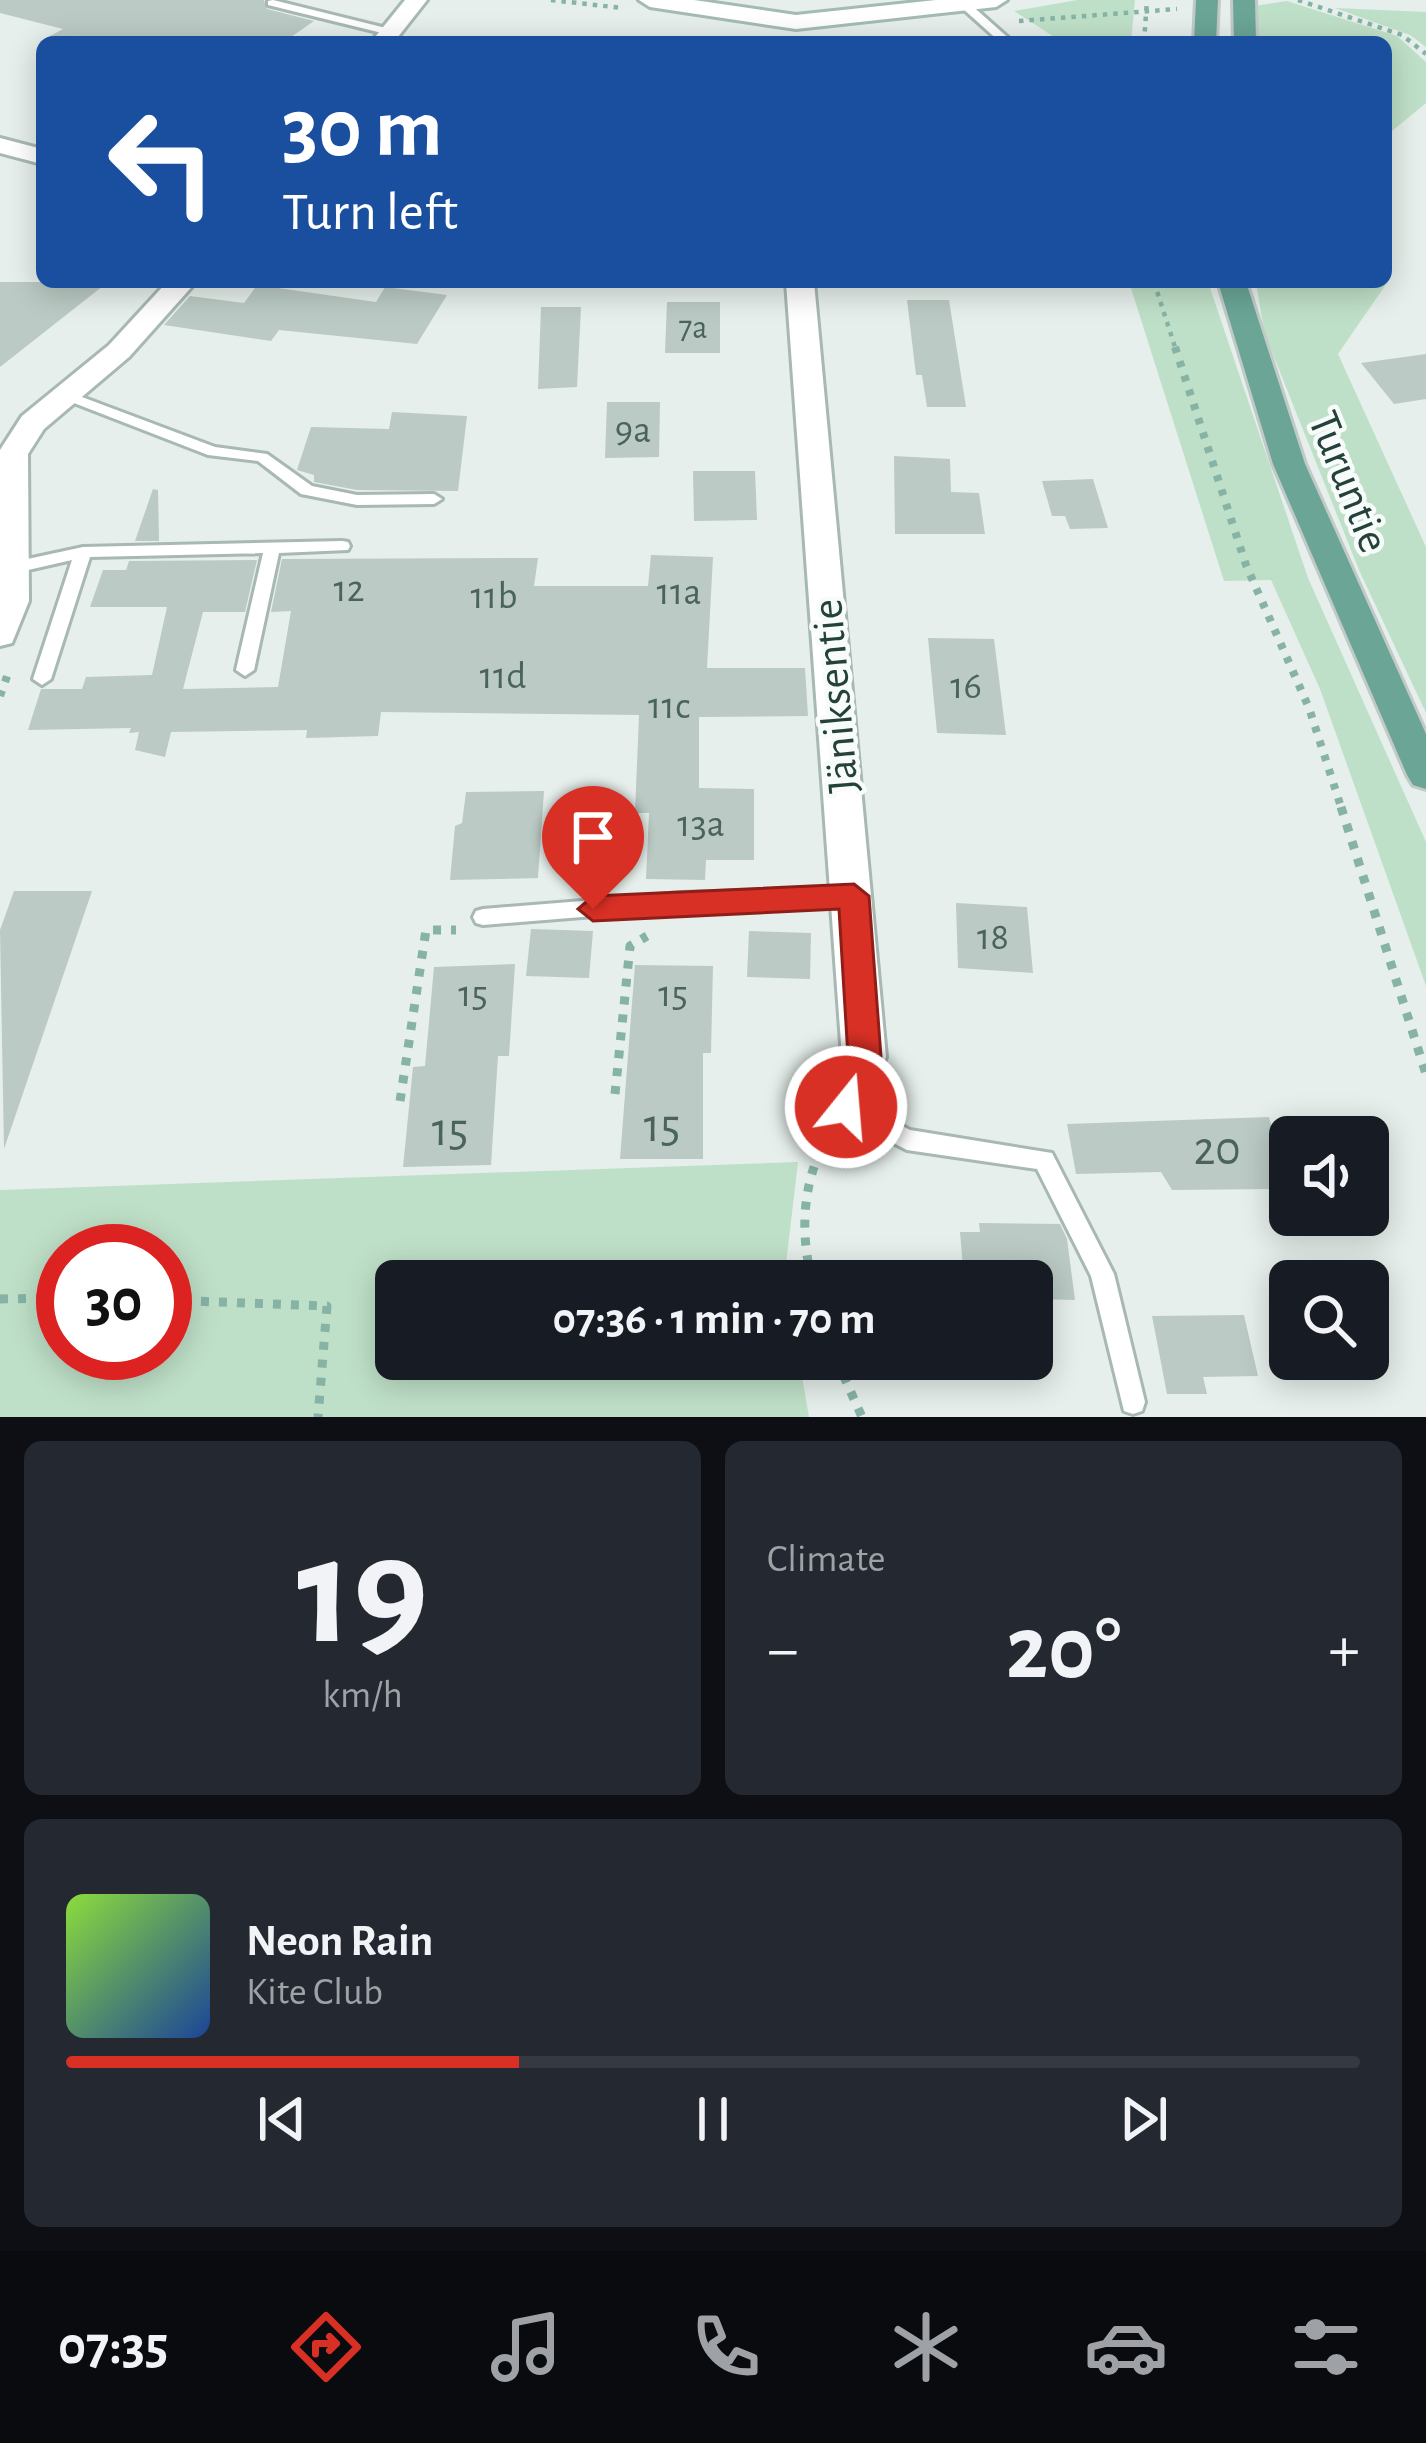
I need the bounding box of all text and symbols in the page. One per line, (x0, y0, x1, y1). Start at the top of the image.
icon: left (84, 84, 240, 240)
text: 30 m (282, 88, 442, 172)
text: Turn left (282, 186, 458, 240)
house number: 7a (678, 312, 708, 345)
street label: Turuntie (1300, 405, 1396, 559)
house number: 9a (615, 411, 651, 450)
house number: 12 (333, 570, 365, 609)
house number: 11a (657, 573, 701, 612)
house number: 11b (471, 577, 517, 616)
street label: Jäniksentie (805, 597, 867, 795)
house number: 11d (479, 657, 527, 696)
house number: 16 (950, 667, 982, 706)
house number: 11c (648, 687, 690, 726)
pin (542, 786, 644, 909)
icon: arrive (560, 804, 626, 870)
house number: 13a (677, 805, 725, 844)
house number: 18 (977, 918, 1009, 957)
house number: 15 (458, 975, 488, 1014)
house number: 15 (658, 975, 688, 1014)
position arrow (783, 1044, 909, 1170)
house number: 15 (644, 1103, 680, 1151)
house number: 15 (432, 1107, 468, 1155)
map controls (1269, 1116, 1389, 1380)
button: sound (1269, 1116, 1389, 1236)
house number: 20 (1193, 1126, 1241, 1174)
speed limit sign: 30 (36, 1224, 192, 1380)
button: search (1269, 1260, 1389, 1380)
text: 07:36 · 1 min · 70 m (553, 1297, 875, 1342)
text: 19 (297, 1516, 428, 1672)
text: Climate (767, 1540, 885, 1579)
text: 20° (1006, 1605, 1121, 1695)
text: − (767, 1617, 799, 1683)
text: + (1328, 1617, 1360, 1683)
text: km/h (322, 1676, 403, 1715)
text: Neon Rain (246, 1919, 433, 1964)
text: Kite Club (246, 1973, 383, 2012)
icon: previous (249, 2086, 315, 2152)
icon: pause (680, 2086, 746, 2152)
icon: next (1111, 2086, 1177, 2152)
icon: directions (284, 2305, 368, 2389)
icon: music (484, 2305, 568, 2389)
icon: phone (684, 2305, 768, 2389)
icon: climate (884, 2305, 968, 2389)
icon: car (1084, 2305, 1168, 2389)
icon: filters (1284, 2305, 1368, 2389)
text: 07:35 (58, 2320, 168, 2374)

